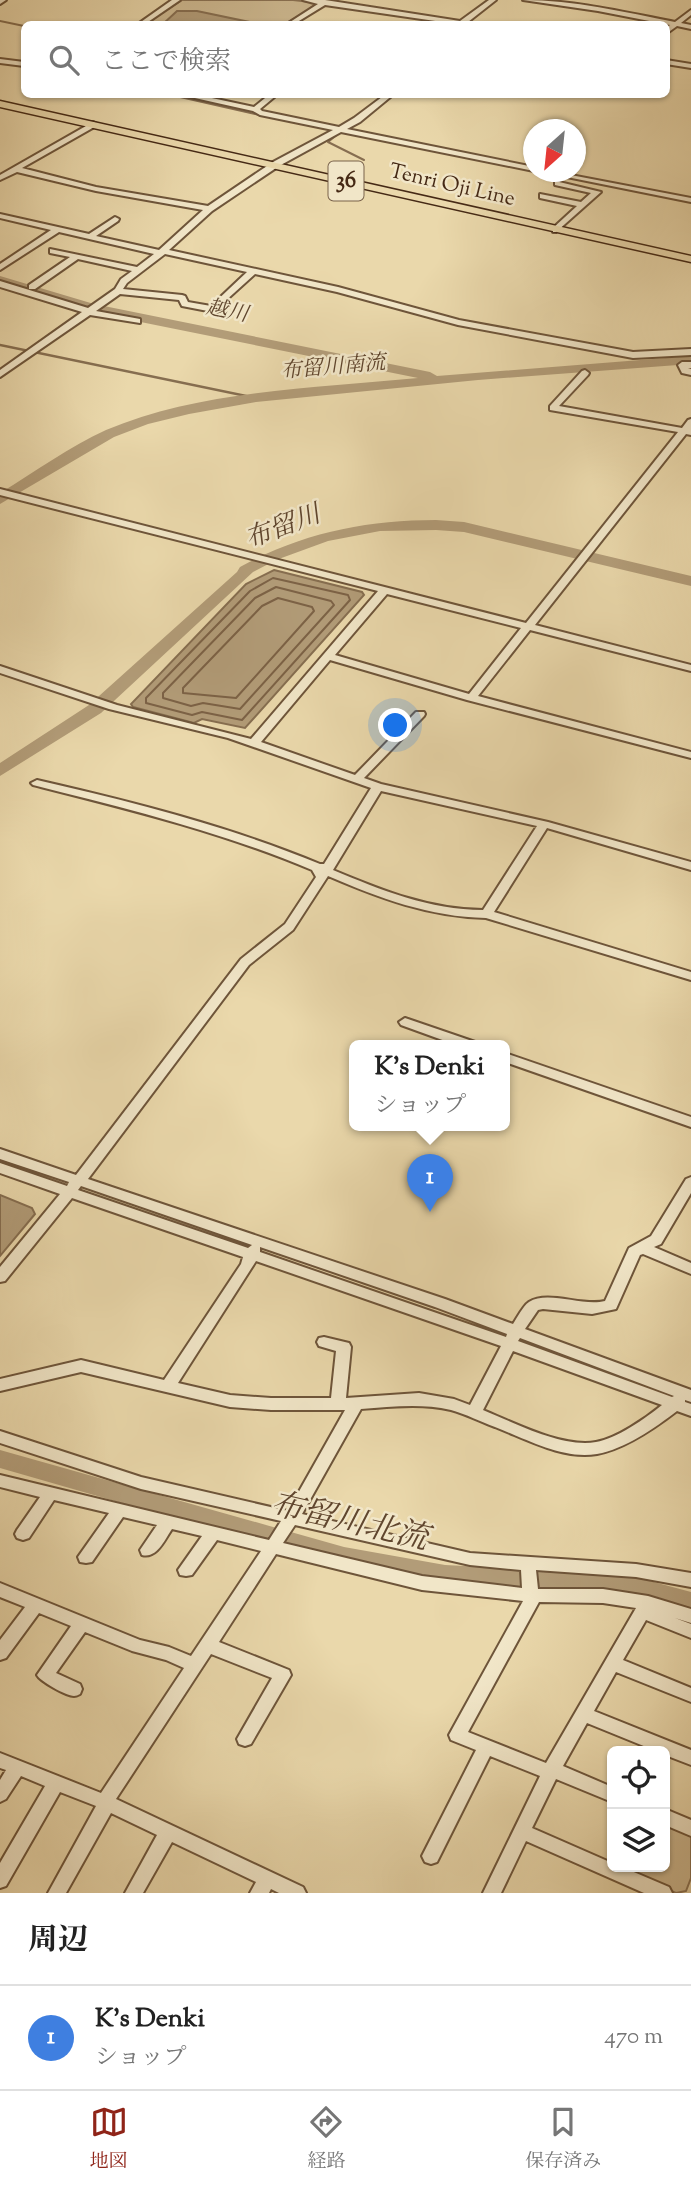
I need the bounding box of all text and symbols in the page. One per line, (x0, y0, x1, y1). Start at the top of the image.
search box (21, 21, 670, 98)
icon: search (45, 41, 83, 79)
text: ここで検索 (101, 44, 231, 81)
north arrow (523, 119, 586, 182)
street label: Tenri Oji Line (386, 157, 518, 215)
road number: 36 (328, 162, 364, 200)
water label: 越川 (204, 293, 252, 331)
water label: 布留川南流 (279, 348, 390, 388)
water label: 布留川 (240, 496, 329, 559)
your location (378, 708, 412, 742)
popup (349, 1040, 510, 1131)
text: K's Denki (375, 1049, 484, 1086)
text: ショップ (375, 1090, 466, 1123)
pin: 1 (407, 1154, 453, 1212)
water label: 布留川北流 (266, 1483, 437, 1565)
map controls (607, 1746, 670, 1872)
button: locate (607, 1746, 670, 1809)
button: layers (607, 1809, 670, 1872)
text: 周辺 (28, 1920, 88, 1963)
text: K's Denki (95, 2001, 205, 2038)
text: 1 (47, 2021, 55, 2054)
text: 470 m (604, 2021, 663, 2054)
text: ショップ (95, 2042, 187, 2075)
tab: 地図 (90, 2103, 128, 2176)
tab: 経路 (307, 2103, 345, 2176)
tab: 保存済み (525, 2103, 601, 2176)

